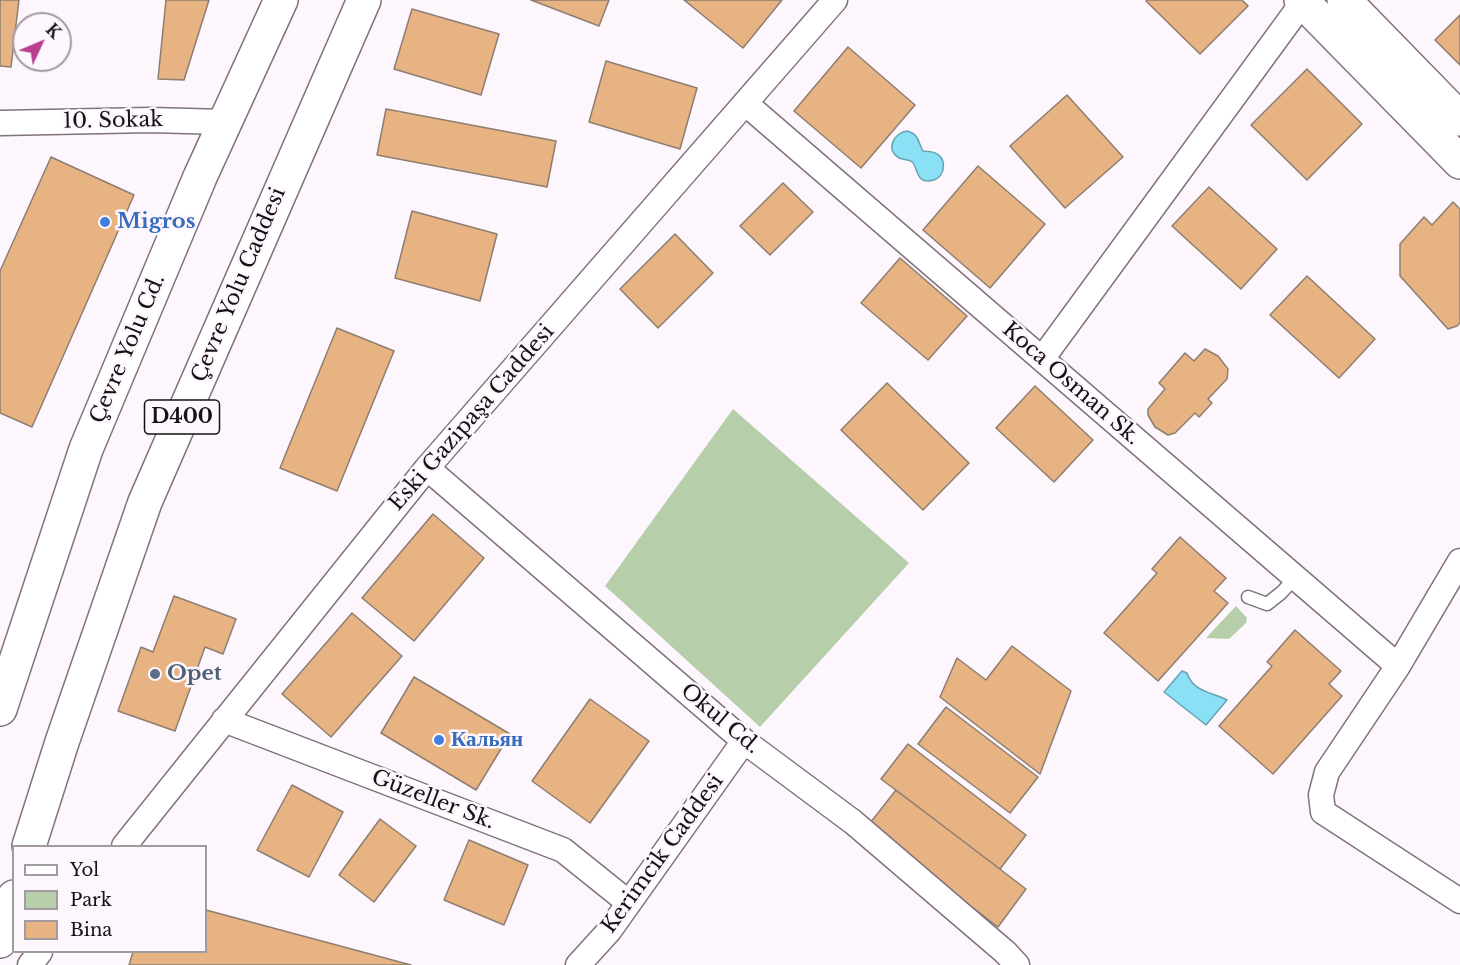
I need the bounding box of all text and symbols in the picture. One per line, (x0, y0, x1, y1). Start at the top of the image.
north arrow (12, 12, 72, 72)
text: K (42, 19, 65, 43)
street label: 10. Sokak (63, 108, 163, 134)
street label: Çevre Yolu Caddesi (187, 184, 291, 386)
place label: Migros (117, 209, 195, 235)
marker: Migros (98, 215, 112, 229)
street label: Çevre Yolu Cd. (85, 271, 171, 427)
street label: Koca Osman Sk. (997, 317, 1145, 451)
street label: Eski Gazipaşa Caddesi (384, 320, 560, 516)
road number: D400 (144, 400, 219, 434)
place label: Opet (167, 661, 222, 687)
marker: Opet (148, 667, 162, 681)
street label: Okul Cd. (675, 678, 765, 760)
place label: Кальян (451, 727, 523, 753)
marker: Кальян (432, 733, 446, 747)
street label: Güzeller Sk. (368, 765, 498, 835)
street label: Kerimcik Caddesi (597, 770, 729, 938)
legend (12, 845, 207, 953)
text: Yol (70, 859, 99, 881)
text: Park (70, 889, 112, 911)
text: Bina (70, 919, 112, 941)

